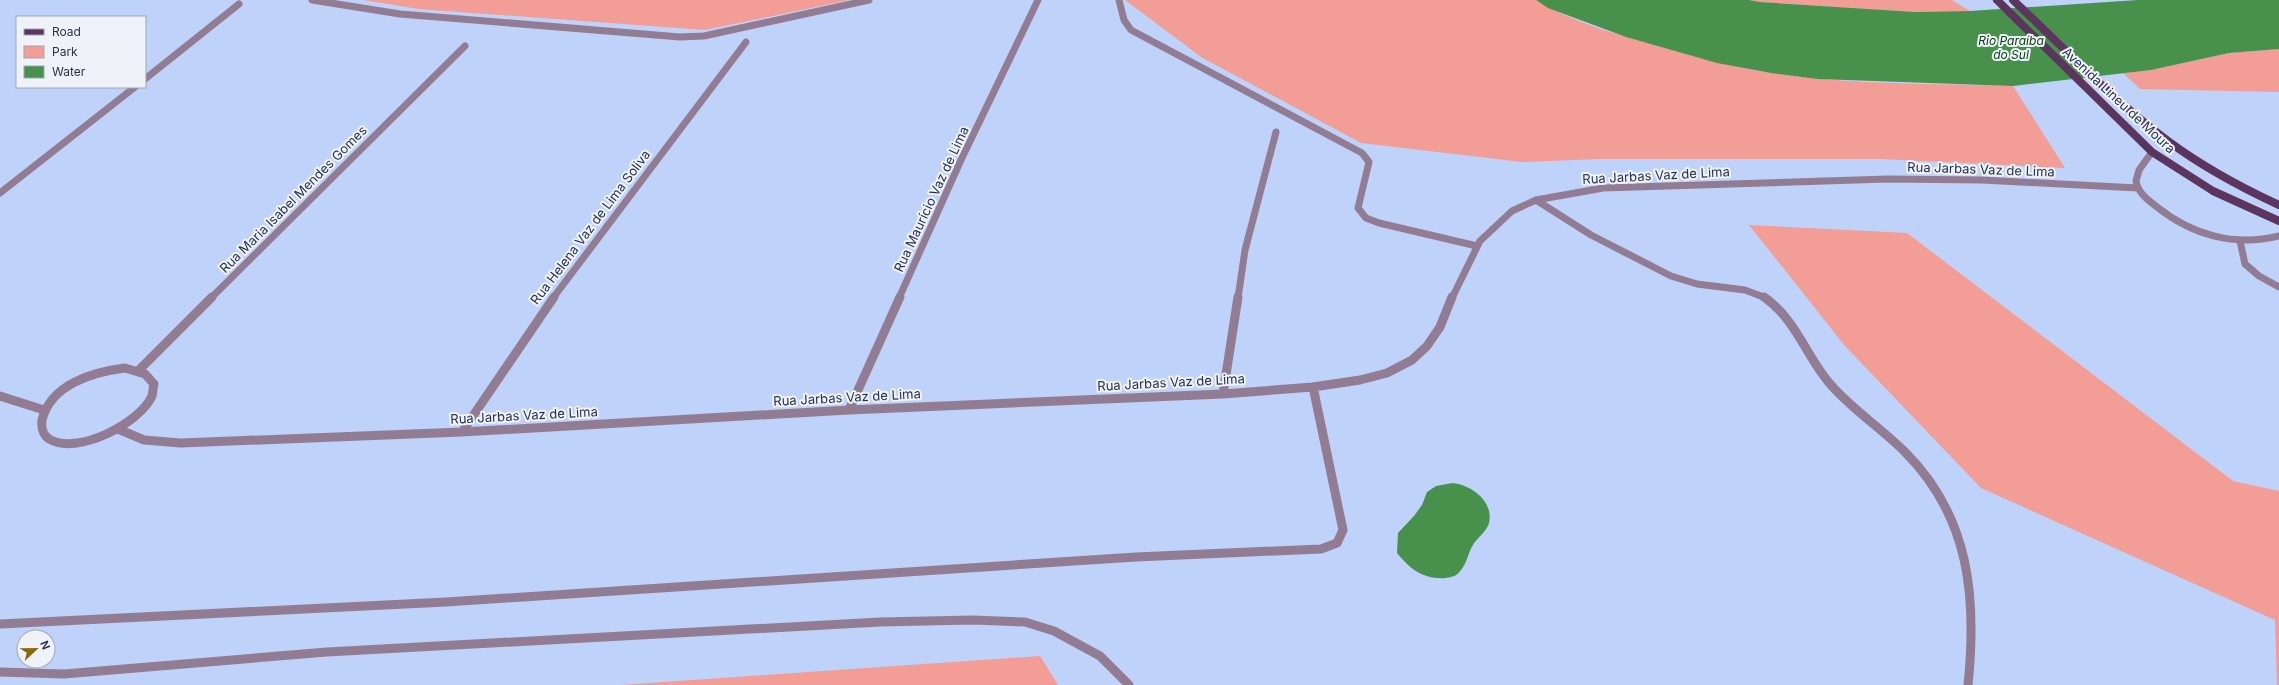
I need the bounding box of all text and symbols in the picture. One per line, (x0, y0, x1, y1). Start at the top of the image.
legend (16, 16, 146, 88)
text: Road (52, 24, 81, 39)
water label: Rio Paraíba do Sul (1978, 33, 2044, 62)
text: Park (52, 44, 78, 59)
street label: Avenida Lineu de Moura (2059, 44, 2179, 156)
text: Water (52, 64, 86, 79)
street label: Rua Maria Isabel Mendes Gomes (216, 122, 370, 276)
street label: Rua Maurício Vaz de Lima (890, 124, 972, 274)
street label: Rua Helena Vaz de Lima Soliva (527, 147, 653, 307)
street label: Rua Jarbas Vaz de Lima (1907, 158, 2055, 180)
street label: Rua Jarbas Vaz de Lima (1582, 163, 1730, 187)
street label: Rua Jarbas Vaz de Lima (1097, 370, 1245, 394)
street label: Rua Jarbas Vaz de Lima (773, 385, 921, 409)
street label: Rua Jarbas Vaz de Lima (450, 403, 598, 427)
north arrow (16, 629, 56, 669)
text: N (37, 639, 53, 652)

